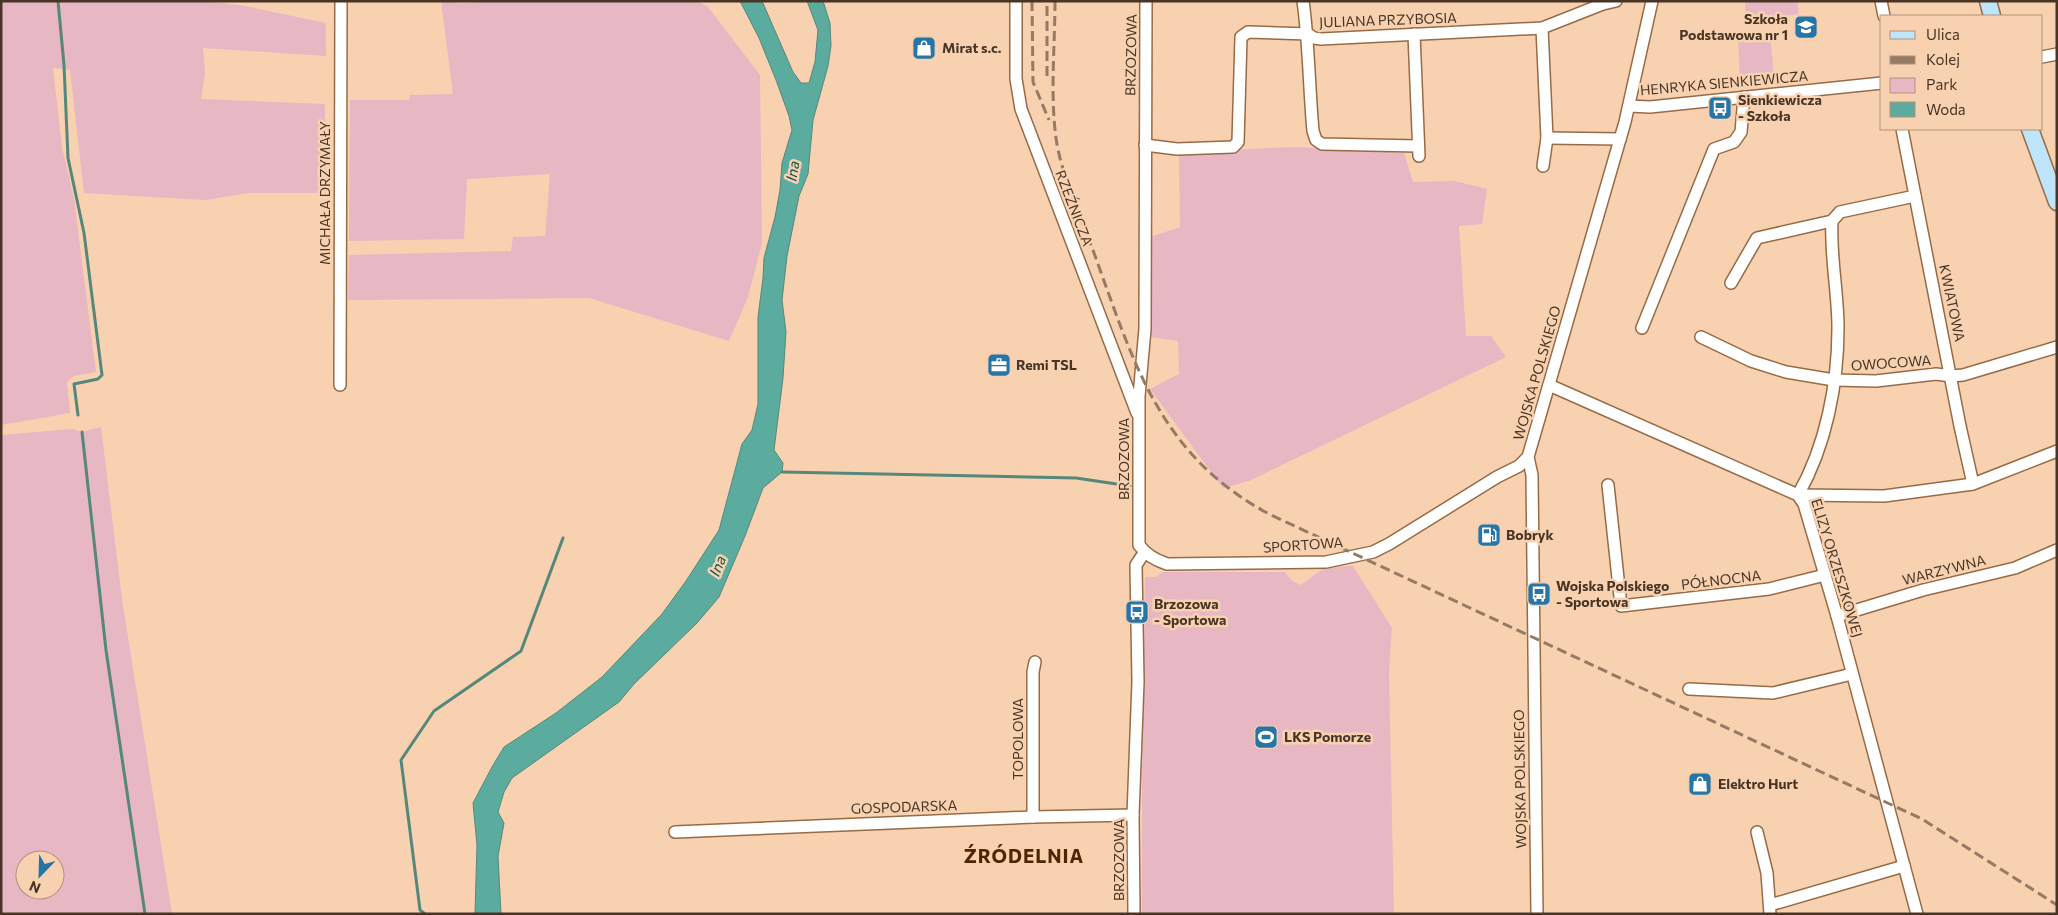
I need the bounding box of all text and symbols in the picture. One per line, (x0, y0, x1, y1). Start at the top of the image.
street label: JULIANA PRZYBOSIA (1319, 9, 1457, 30)
place label: Szkoła Podstawowa nr 1 (1679, 10, 1788, 43)
street label: BRZOZOWA (1121, 13, 1140, 96)
school or university icon: Szkoła Podstawowa nr 1 (1793, 14, 1819, 40)
legend (1880, 15, 2043, 130)
text: Ulica (1926, 25, 1960, 43)
shop icon: Mirat s.c. (911, 35, 937, 61)
place label: Mirat s.c. (942, 39, 1002, 56)
text: Kolej (1926, 50, 1960, 68)
street label: HENRYKA SIENKIEWICZA (1639, 67, 1809, 98)
text: Park (1926, 75, 1957, 93)
place label: Sienkiewicza - Szkoła (1738, 91, 1822, 124)
bus stop icon: Sienkiewicza - Szkoła (1707, 95, 1733, 121)
text: Woda (1926, 100, 1966, 118)
street label: MICHAŁA DRZYMAŁY (316, 121, 333, 265)
water label: Ina (781, 159, 803, 183)
street label: RZEŹNICZA (1052, 168, 1097, 248)
street label: KWIATOWA (1936, 263, 1969, 343)
street label: WOJSKA POLSKIEGO (1509, 304, 1564, 442)
street label: OWOCOWA (1850, 351, 1932, 374)
office icon: Remi TSL (986, 352, 1012, 378)
place label: Remi TSL (1016, 356, 1077, 373)
street label: BRZOZOWA (1115, 418, 1132, 500)
street label: ELIZY ORZESZKOWEJ (1808, 496, 1867, 639)
fuel station icon: Bobryk (1476, 522, 1502, 548)
place label: Bobryk (1506, 526, 1553, 543)
street label: SPORTOWA (1262, 533, 1344, 556)
street label: WARZYWNA (1900, 551, 1988, 588)
water label: Ina (705, 553, 729, 579)
street label: PÓŁNOCNA (1680, 566, 1762, 593)
place label: Wojska Polskiego - Sportowa (1556, 577, 1669, 610)
bus stop icon: Wojska Polskiego - Sportowa (1526, 581, 1552, 607)
place label: Brzozowa - Sportowa (1154, 595, 1226, 628)
bus stop icon: Brzozowa - Sportowa (1124, 599, 1150, 625)
street label: TOPOLOWA (1009, 698, 1026, 780)
street label: WOJSKA POLSKIEGO (1510, 709, 1529, 849)
sports icon: LKS Pomorze (1253, 724, 1279, 750)
place label: LKS Pomorze (1284, 728, 1371, 745)
shop icon: Elektro Hurt (1687, 771, 1713, 797)
place label: Elektro Hurt (1718, 775, 1798, 792)
street label: GOSPODARSKA (851, 796, 958, 817)
street label: BRZOZOWA (1110, 819, 1127, 901)
district label: ŹRÓDELNIA (964, 844, 1084, 867)
north arrow (15, 850, 65, 900)
text: N (27, 878, 43, 897)

